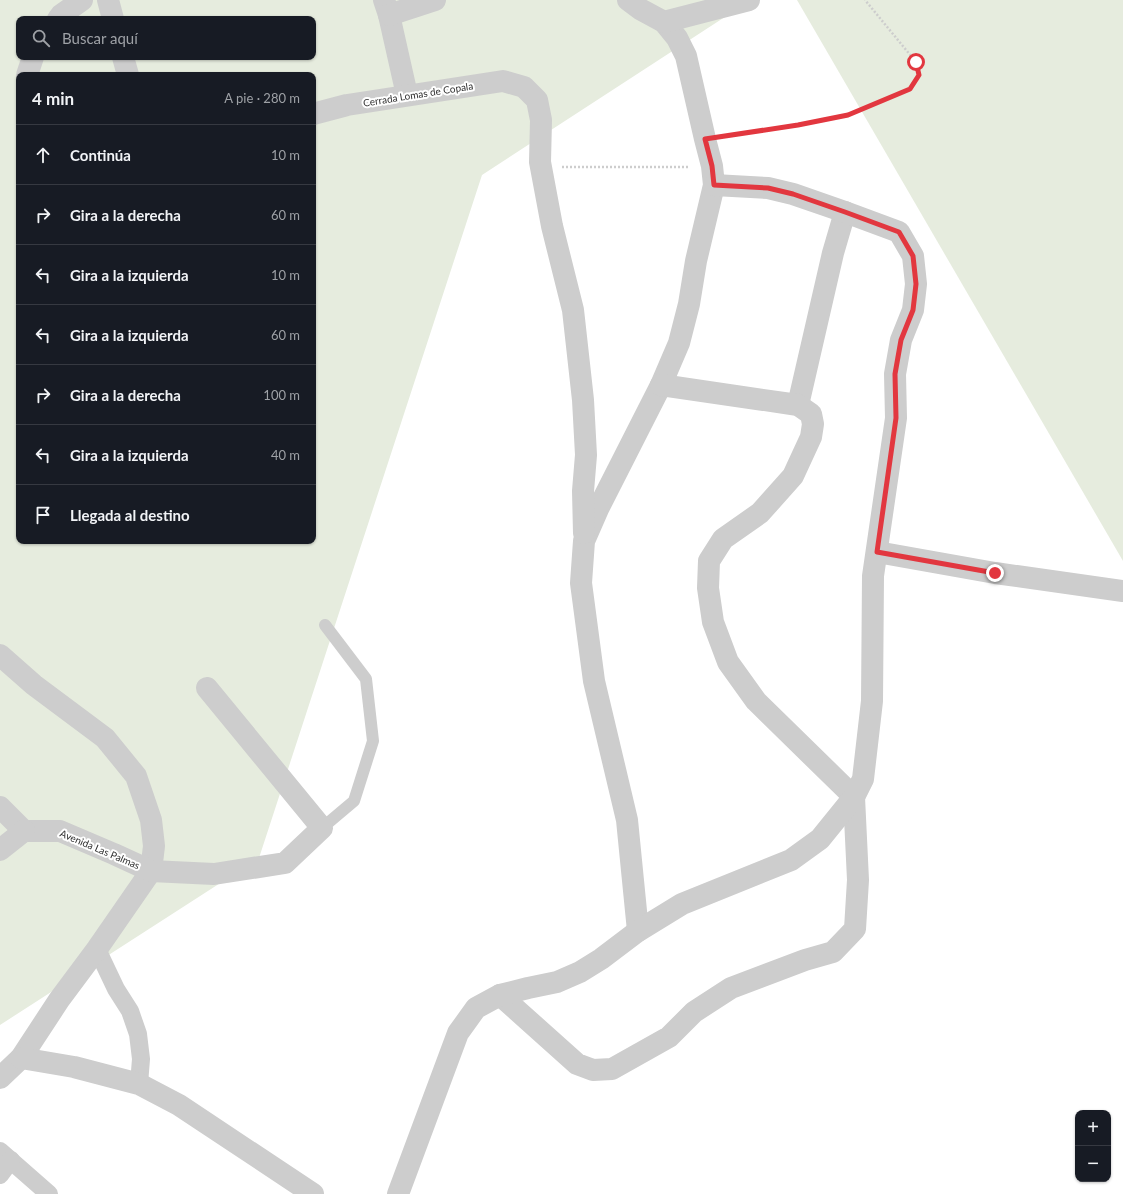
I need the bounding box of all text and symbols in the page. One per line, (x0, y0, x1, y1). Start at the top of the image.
search box (16, 16, 316, 60)
icon: search (30, 27, 52, 49)
text: Buscar aquí (62, 29, 138, 47)
route start (907, 53, 925, 71)
street label: Cerrada Lomas de Copala (362, 79, 474, 109)
text: 4 min (32, 88, 74, 109)
text: A pie · 280 m (224, 90, 300, 106)
icon: ahead (32, 144, 54, 166)
text: Continúa (70, 146, 131, 164)
text: 10 m (271, 147, 300, 163)
icon: right (32, 204, 54, 226)
text: Gira a la derecha (70, 206, 181, 224)
text: 60 m (271, 207, 300, 223)
icon: left (32, 264, 54, 286)
text: Gira a la izquierda (70, 266, 189, 284)
text: 10 m (271, 267, 300, 283)
icon: left (32, 324, 54, 346)
text: Gira a la izquierda (70, 326, 189, 344)
text: 60 m (271, 327, 300, 343)
icon: right (32, 384, 54, 406)
text: Gira a la derecha (70, 386, 181, 404)
text: 100 m (263, 387, 300, 403)
icon: left (32, 444, 54, 466)
text: Gira a la izquierda (70, 446, 189, 464)
text: 40 m (271, 447, 300, 463)
icon: arrive (32, 504, 54, 526)
text: Llegada al destino (70, 506, 190, 524)
route end (986, 564, 1004, 582)
street label: Avenida Las Palmas (58, 827, 142, 871)
map controls (1075, 1110, 1111, 1182)
button: + (1075, 1110, 1111, 1146)
button: − (1075, 1146, 1111, 1182)

